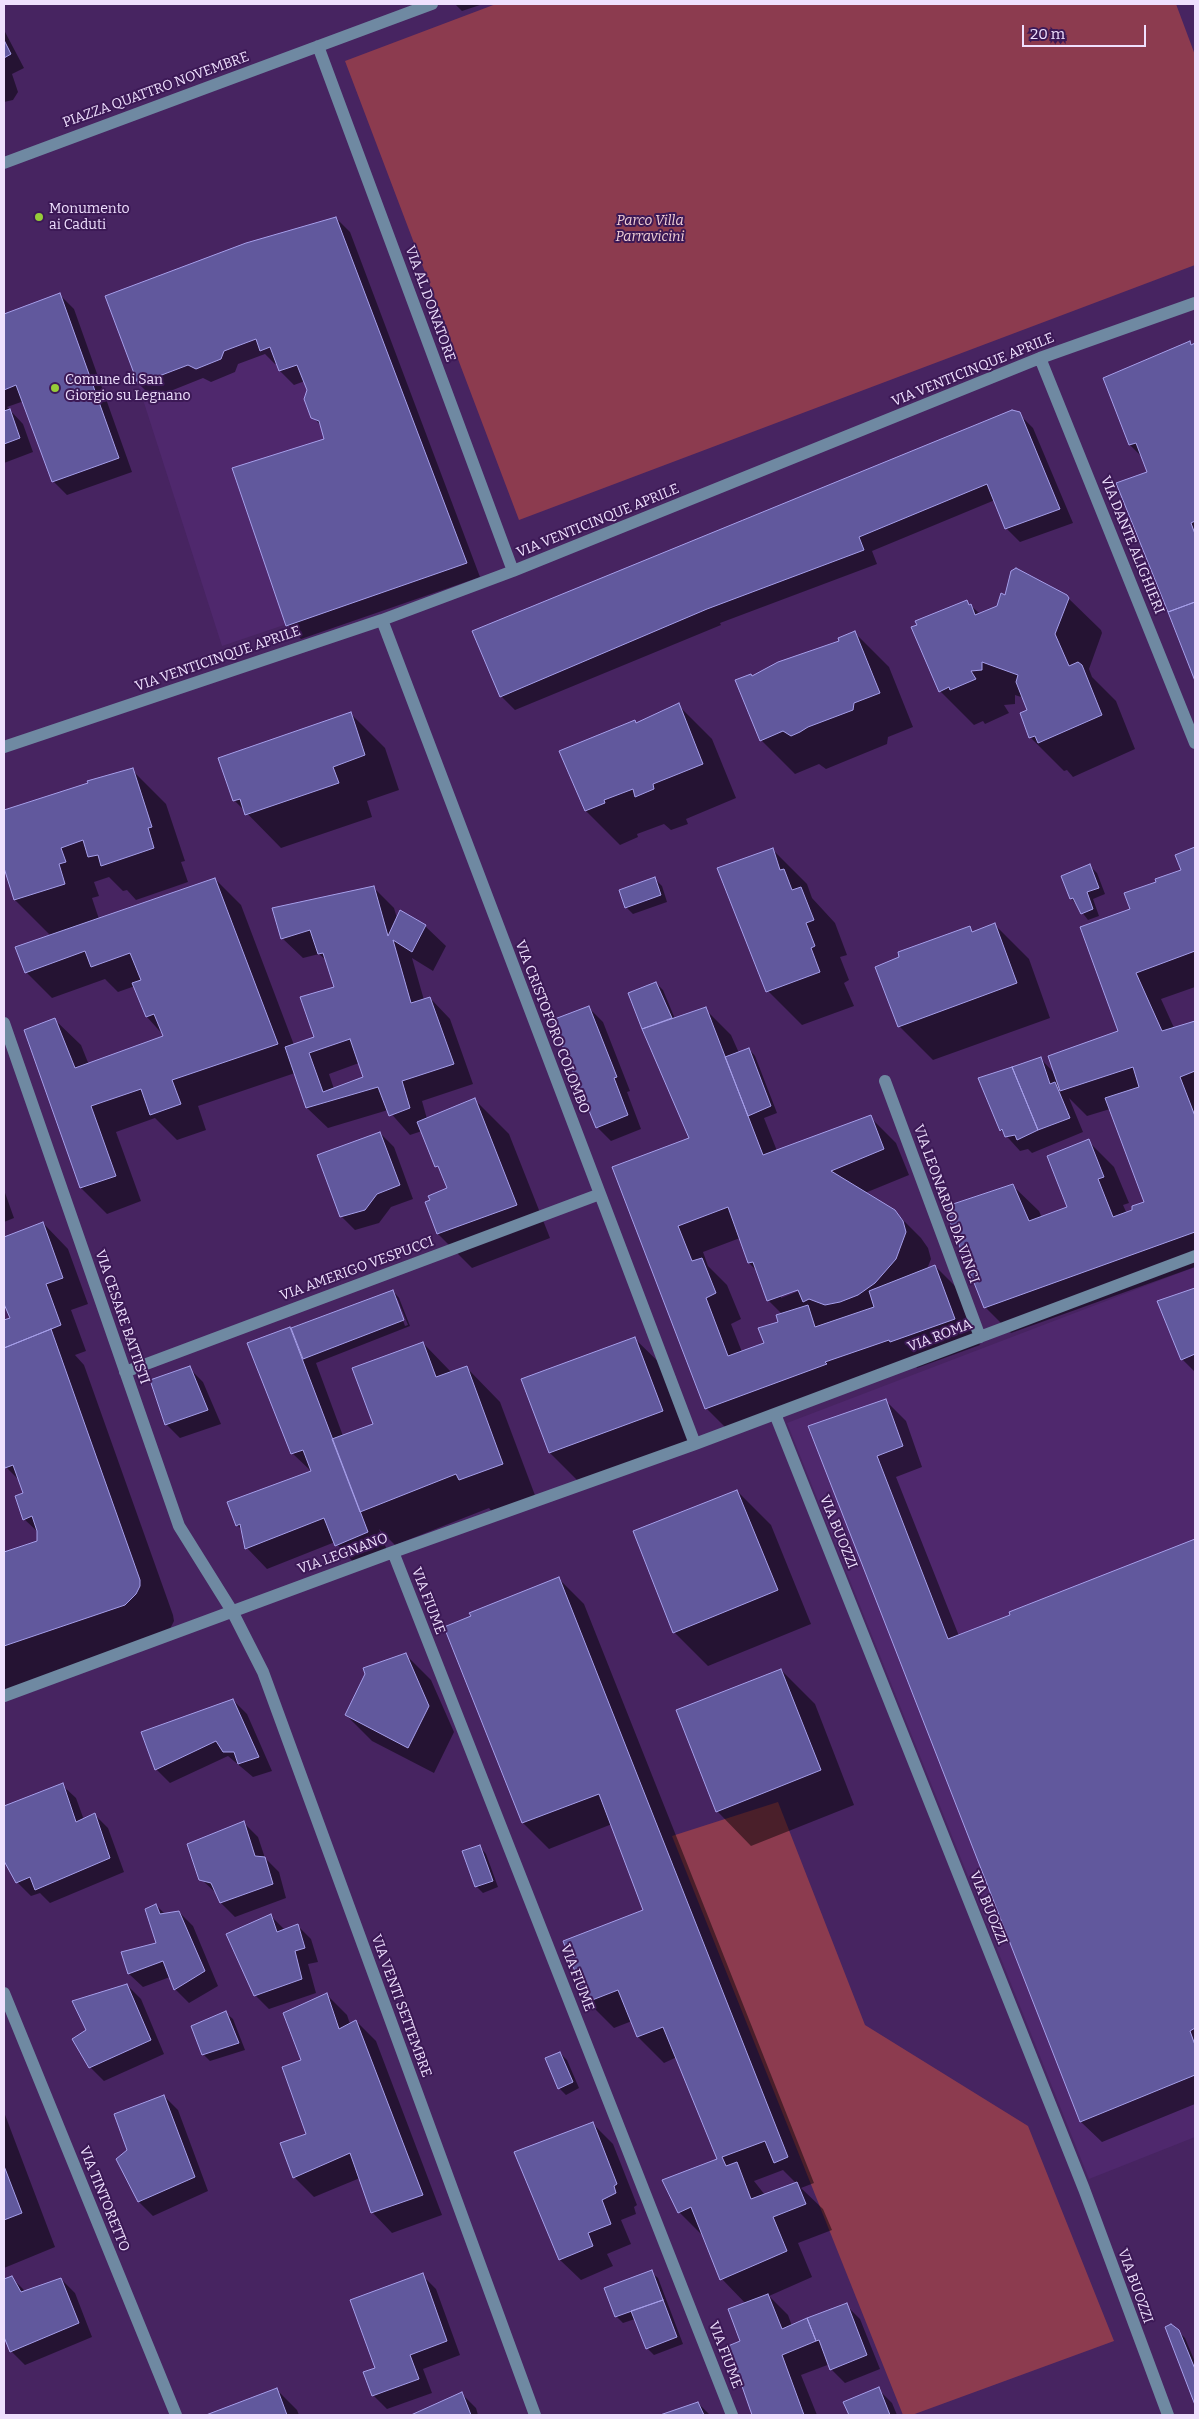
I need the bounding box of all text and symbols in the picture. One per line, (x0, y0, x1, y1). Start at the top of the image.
scale bar (1024, 15, 1148, 47)
text: 20 m (1030, 25, 1065, 43)
street label: PIAZZA QUATTRO NOVEMBRE (61, 48, 251, 132)
place label: Monumento ai Caduti (49, 201, 130, 233)
marker: Monumento ai Caduti (33, 211, 45, 223)
park label: Parco Villa Parravicini (615, 213, 685, 246)
street label: VIA AL DONATORE (401, 243, 459, 365)
street label: VIA VENTICINQUE APRILE (889, 330, 1057, 410)
place label: Comune di San Giorgio su Legnano (65, 372, 191, 404)
marker: Comune di San Giorgio su Legnano (49, 382, 61, 394)
street label: VIA DANTE ALIGHIERI (1097, 474, 1167, 616)
street label: VIA VENTICINQUE APRILE (514, 481, 682, 561)
street label: VIA VENTICINQUE APRILE (133, 623, 303, 695)
street label: VIA CRISTOFORO COLOMBO (511, 938, 593, 1116)
street label: VIA LEONARDO DA VINCI (909, 1122, 983, 1286)
street label: VIA AMERIGO VESPUCCI (278, 1233, 436, 1305)
street label: VIA CESARE BATTISTI (91, 1248, 153, 1386)
street label: VIA ROMA (905, 1316, 975, 1356)
street label: VIA BUOZZI (816, 1493, 860, 1571)
street label: VIA LEGNANO (296, 1530, 390, 1578)
street label: VIA FIUME (408, 1565, 448, 1637)
street label: VIA BUOZZI (966, 1869, 1010, 1947)
street label: VIA VENTI SETTEMBRE (367, 1932, 435, 2080)
street label: VIA FIUME (557, 1942, 597, 2014)
street label: VIA TINTORETTO (75, 2144, 133, 2254)
street label: VIA BUOZZI (1114, 2246, 1156, 2326)
street label: VIA FIUME (705, 2319, 745, 2391)

